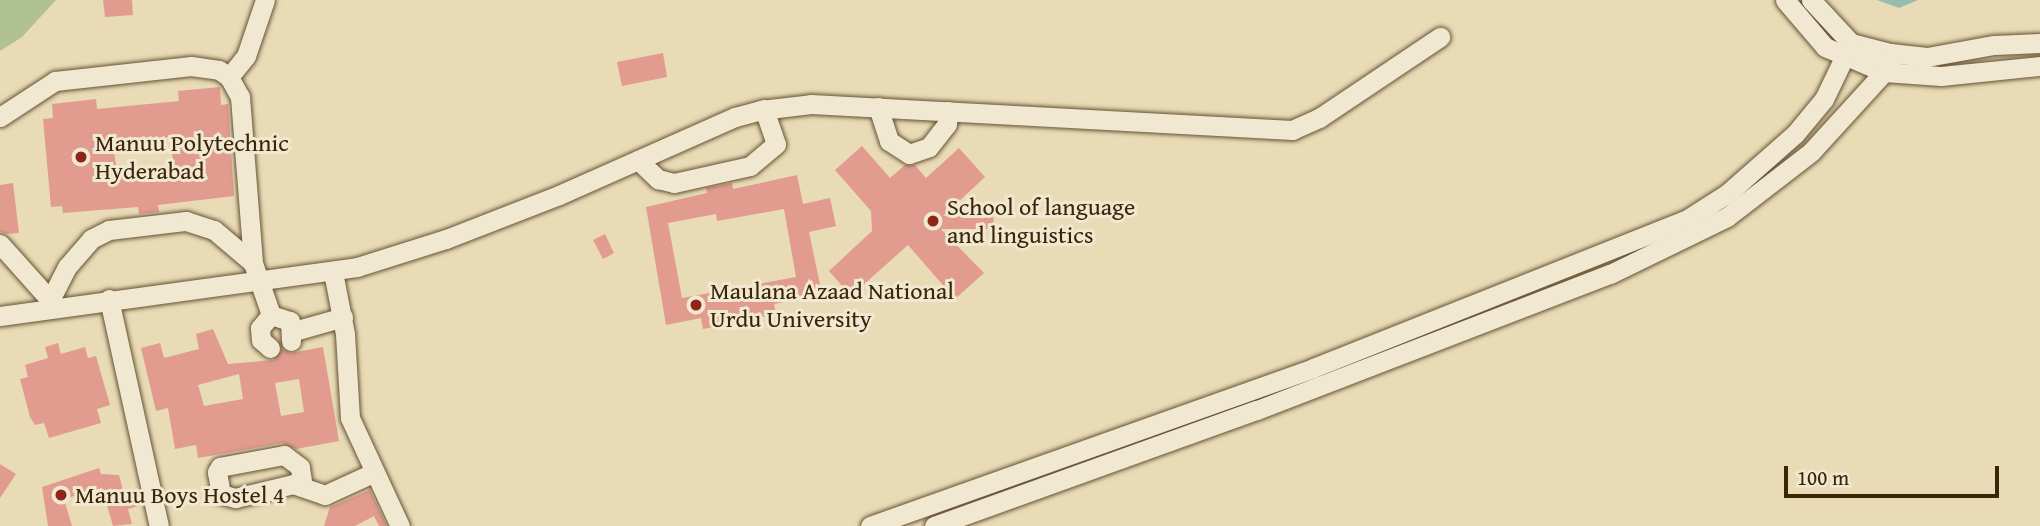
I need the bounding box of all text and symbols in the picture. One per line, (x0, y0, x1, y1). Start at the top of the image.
place label: Manuu Polytechnic Hyderabad (95, 129, 289, 185)
marker: Manuu Polytechnic Hyderabad (73, 149, 89, 165)
place label: School of language and linguistics (947, 193, 1135, 249)
marker: School of language and linguistics (925, 213, 941, 229)
place label: Maulana Azaad National Urdu University (710, 277, 954, 333)
marker: Maulana Azaad National Urdu University (688, 297, 704, 313)
scale bar (1788, 452, 2003, 496)
text: 100 m (1797, 462, 1849, 493)
place label: Manuu Boys Hostel 4 (75, 481, 284, 509)
marker: Manuu Boys Hostel 4 (53, 487, 69, 503)

